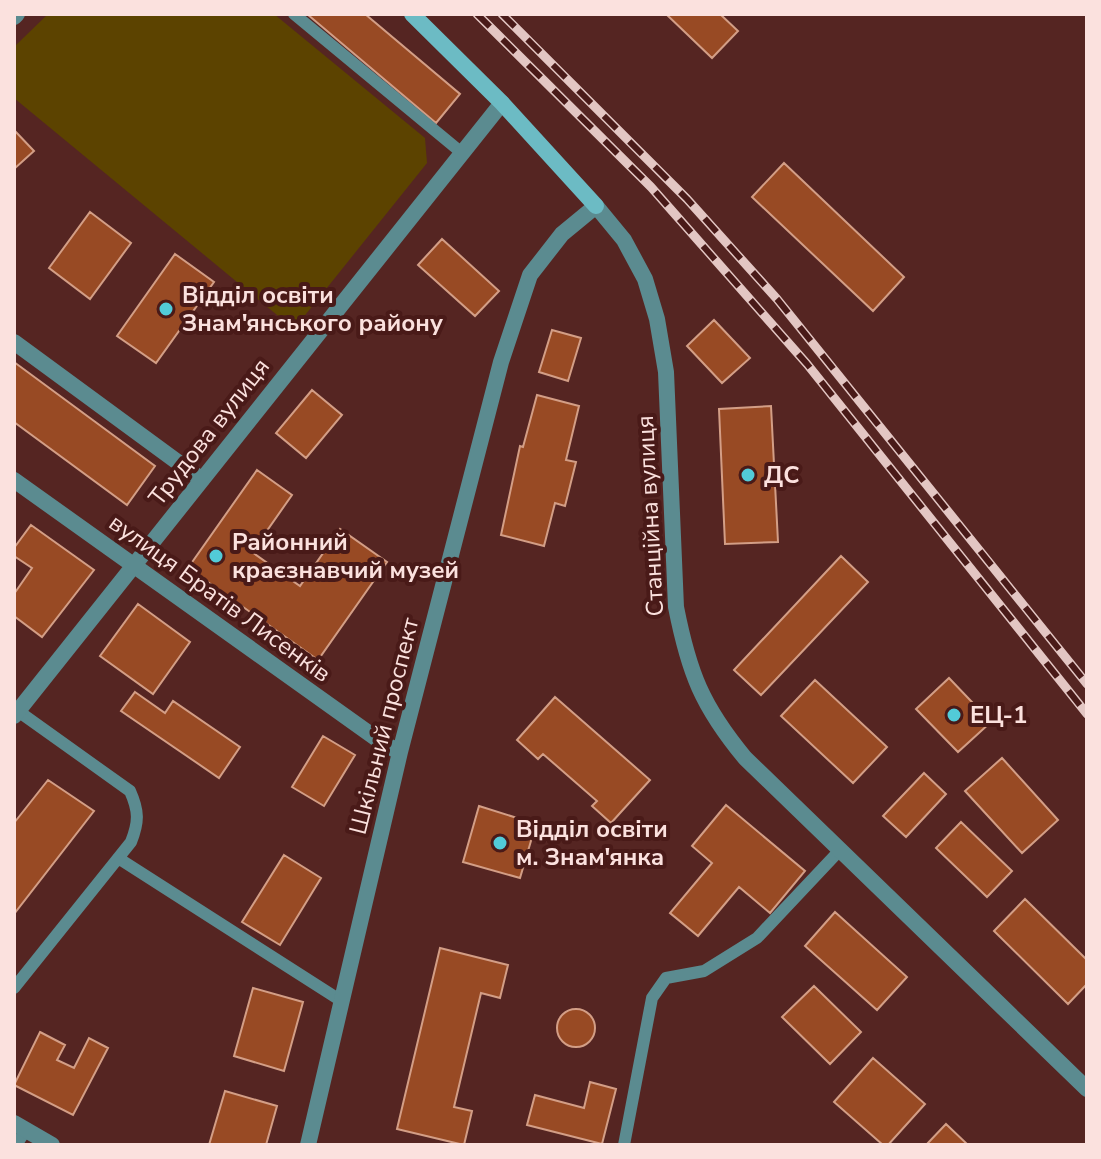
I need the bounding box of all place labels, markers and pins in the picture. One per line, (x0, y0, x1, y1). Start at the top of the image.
place label: Відділ освіти Знам'янського району (182, 279, 443, 339)
marker: Відділ освіти Знам'янського району (157, 300, 175, 318)
place label: ДС (764, 459, 799, 491)
marker: ДС (739, 466, 757, 484)
place label: Районний краєзнавчий музей (232, 526, 459, 586)
marker: Районний краєзнавчий музей (207, 547, 225, 565)
place label: ЕЦ-1 (970, 699, 1027, 731)
marker: ЕЦ-1 (945, 706, 963, 724)
place label: Відділ освіти м. Знам'янка (516, 813, 668, 873)
marker: Відділ освіти м. Знам'янка (491, 834, 509, 852)

